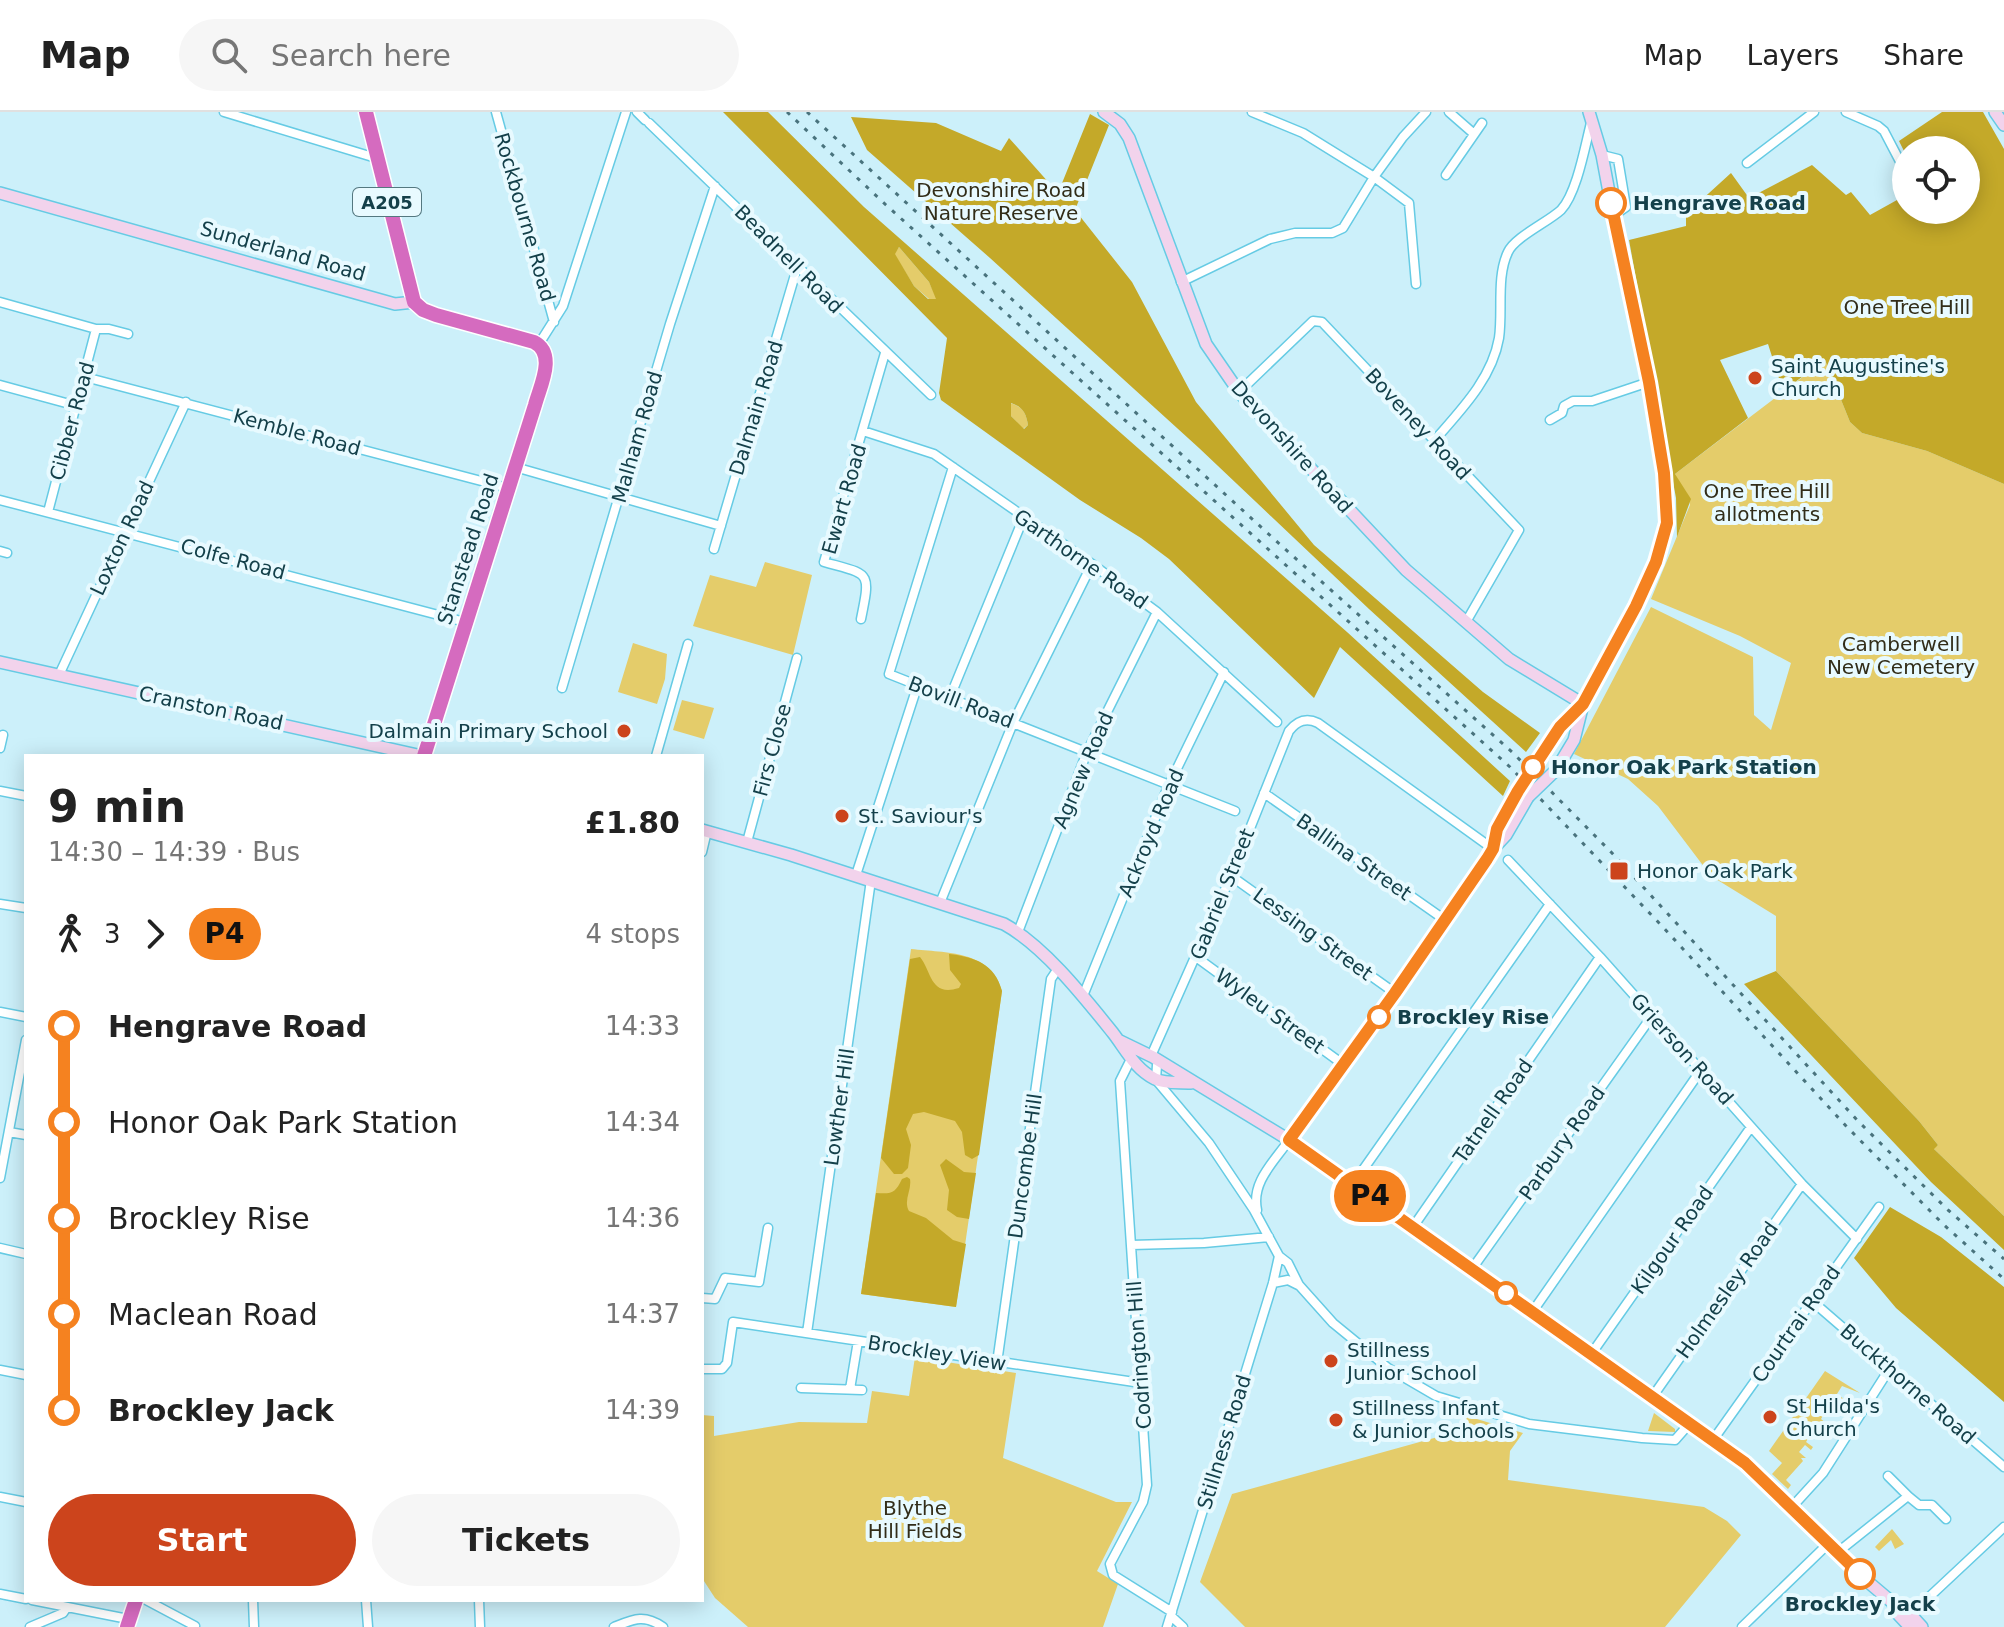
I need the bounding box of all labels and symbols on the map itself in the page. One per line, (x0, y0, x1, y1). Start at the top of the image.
street label: Rockbourne Road (489, 130, 561, 304)
park label: Devonshire Road Nature Reserve (916, 178, 1086, 225)
road number: A205 (353, 188, 421, 216)
marker: Hengrave Road (1596, 188, 1626, 218)
place label: Hengrave Road (1633, 191, 1806, 215)
street label: Beadnell Road (730, 200, 848, 318)
street label: Sunderland Road (198, 216, 368, 286)
park label: One Tree Hill (1844, 295, 1970, 319)
street label: Dalmain Road (724, 338, 788, 478)
place label: Saint Augustine's Church (1771, 354, 1945, 401)
street label: Cibber Road (45, 359, 99, 483)
street label: Boveney Road (1360, 363, 1476, 485)
street label: Malham Road (607, 368, 667, 506)
marker: Saint Augustine's Church (1746, 369, 1764, 387)
street label: Devonshire Road (1226, 376, 1358, 518)
street label: Kemble Road (231, 403, 363, 461)
street label: Ewart Road (817, 441, 871, 557)
street label: Stanstead Road (432, 470, 504, 628)
street label: Loxton Road (85, 477, 159, 599)
park label: One Tree Hill allotments (1704, 479, 1830, 526)
street label: Garthorne Road (1009, 504, 1153, 614)
street label: Colfe Road (178, 533, 288, 585)
park label: Camberwell New Cemetery (1827, 632, 1975, 679)
street label: Bovill Road (905, 671, 1017, 733)
street label: Cranston Road (137, 681, 285, 735)
street label: Firs Close (748, 701, 796, 799)
street label: Agnew Road (1048, 708, 1118, 832)
place label: Dalmain Primary School (368, 719, 608, 743)
marker: Dalmain Primary School (615, 722, 633, 740)
place label: Honor Oak Park Station (1551, 755, 1817, 779)
marker: Honor Oak Park Station (1522, 756, 1544, 778)
street label: Ackroyd Road (1113, 765, 1189, 901)
place label: St. Saviour's (858, 804, 983, 828)
marker: St. Saviour's (833, 807, 851, 825)
street label: Ballina Street (1292, 809, 1416, 906)
street label: Gabriel Street (1185, 825, 1259, 963)
place label: Honor Oak Park (1637, 859, 1793, 883)
marker: Honor Oak Park (1608, 860, 1630, 882)
street label: Lessing Street (1249, 883, 1378, 986)
street label: Wyleu Street (1211, 963, 1329, 1059)
street label: Grierson Road (1626, 988, 1738, 1110)
place label: Brockley Rise (1397, 1005, 1549, 1029)
marker: Brockley Rise (1368, 1006, 1390, 1028)
street label: Lowther Hill (819, 1047, 859, 1167)
street label: Tatnell Road (1448, 1054, 1538, 1169)
street label: Parbury Road (1514, 1081, 1610, 1205)
street label: Duncombe Hill (1003, 1092, 1047, 1240)
line badge: P4 (1334, 1170, 1406, 1222)
street label: Kilgour Road (1626, 1181, 1718, 1299)
street label: Holmesley Road (1671, 1217, 1783, 1363)
street label: Courtrai Road (1747, 1261, 1845, 1387)
street label: Codrington Hill (1122, 1280, 1156, 1430)
unlabelled marker (1495, 1282, 1517, 1304)
street label: Buckthorne Road (1836, 1319, 1980, 1449)
street label: Brockley View (866, 1330, 1008, 1376)
place label: Stillness Junior School (1345, 1338, 1477, 1385)
marker: Stillness Junior School (1322, 1352, 1340, 1370)
street label: Stillness Road (1192, 1372, 1256, 1512)
place label: St Hilda's Church (1786, 1394, 1880, 1441)
place label: Stillness Infant & Junior Schools (1352, 1396, 1514, 1443)
marker: St Hilda's Church (1761, 1408, 1779, 1426)
marker: Stillness Infant & Junior Schools (1327, 1411, 1345, 1429)
park label: Blythe Hill Fields (868, 1496, 962, 1543)
marker: Brockley Jack (1845, 1559, 1875, 1589)
place label: Brockley Jack (1785, 1592, 1936, 1616)

